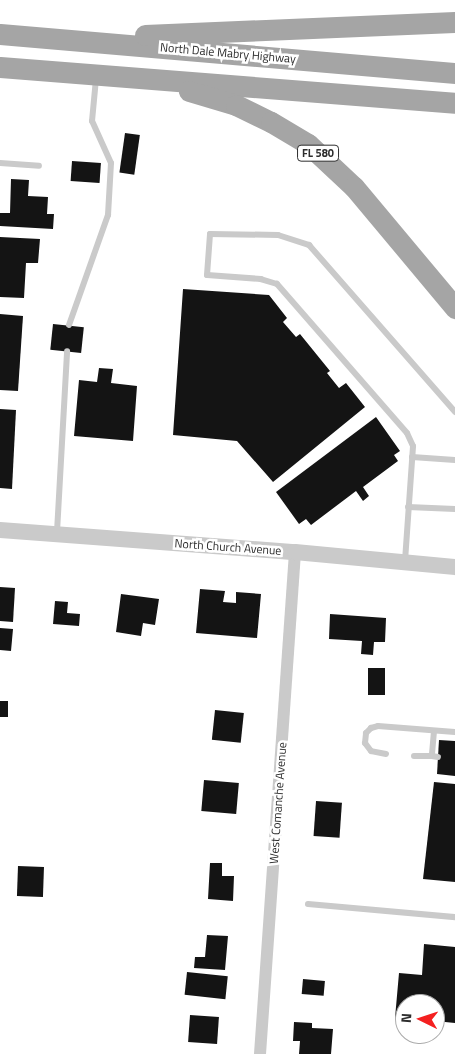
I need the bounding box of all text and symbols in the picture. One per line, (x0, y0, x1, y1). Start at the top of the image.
street label: North Dale Mabry Highway (160, 40, 296, 66)
road number: FL 580 (297, 144, 339, 162)
street label: North Church Avenue (174, 536, 282, 558)
street label: West Comanche Avenue (267, 742, 289, 864)
north arrow (395, 994, 445, 1044)
text: N (395, 1012, 416, 1024)

